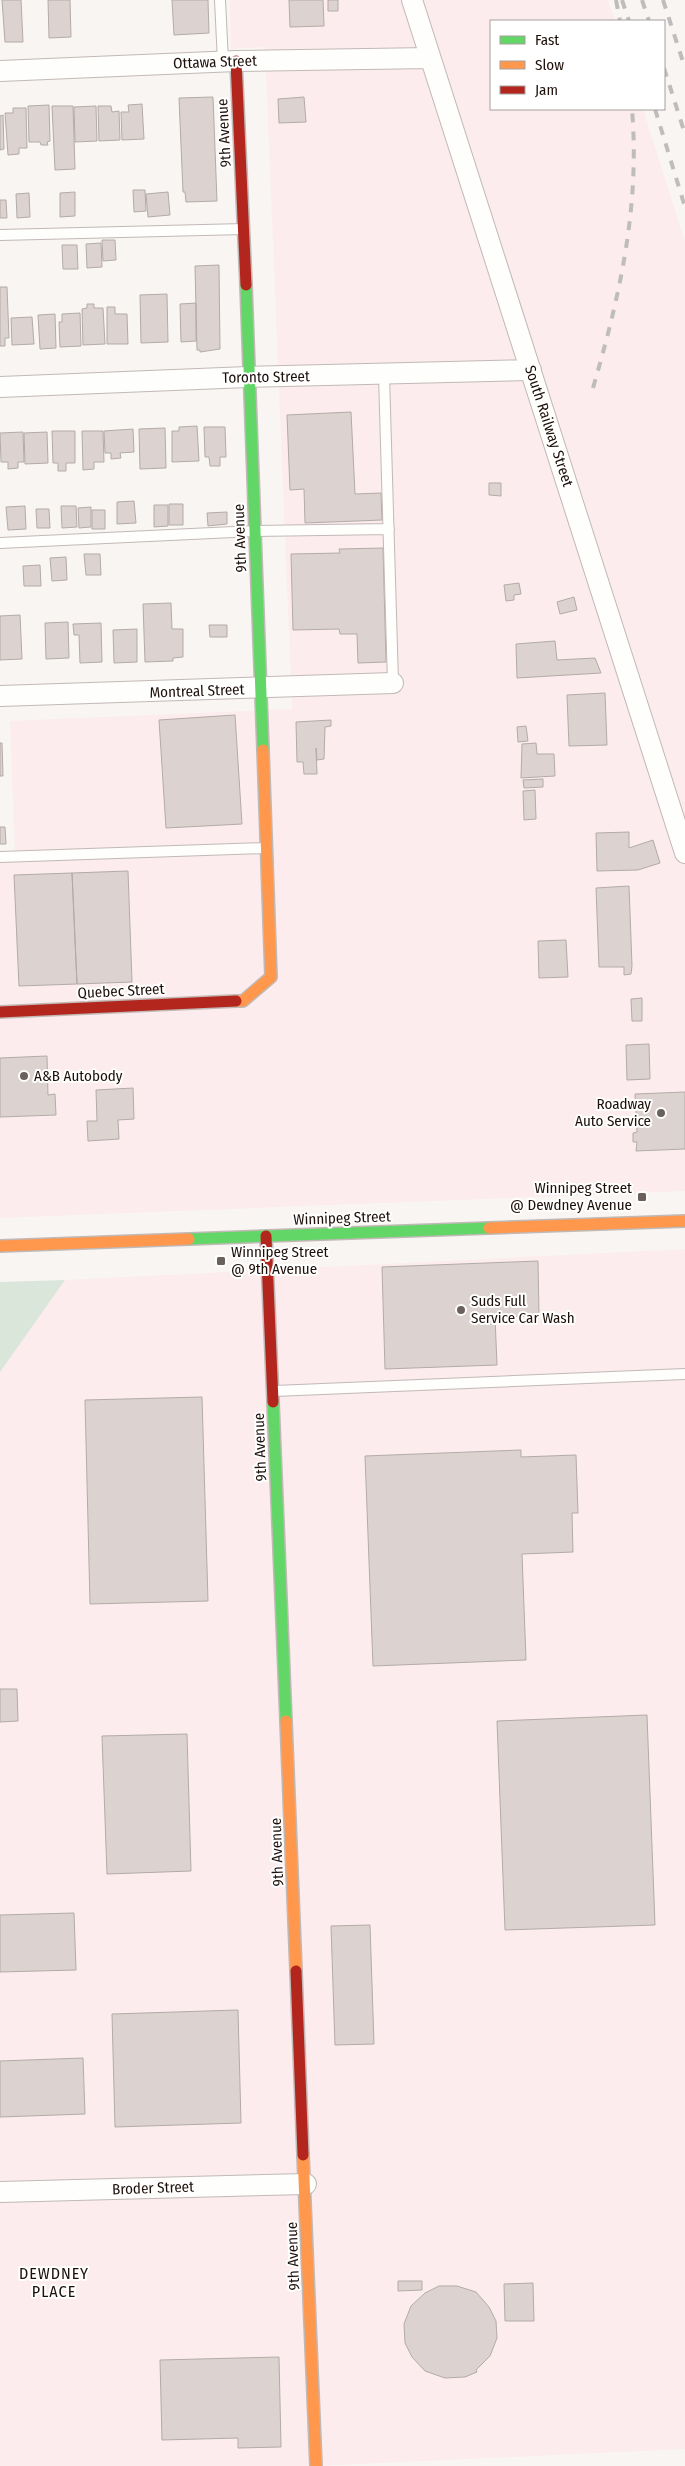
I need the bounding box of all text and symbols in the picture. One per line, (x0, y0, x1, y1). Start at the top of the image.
legend (490, 20, 665, 110)
text: Fast (535, 31, 559, 49)
street label: Ottawa Street (173, 52, 257, 72)
text: Slow (535, 56, 564, 74)
text: Jam (535, 81, 558, 99)
street label: 9th Avenue (213, 98, 235, 168)
street label: South Railway Street (521, 363, 577, 489)
street label: Toronto Street (222, 367, 310, 387)
street label: 9th Avenue (230, 503, 250, 573)
street label: Montreal Street (149, 680, 245, 702)
street label: Quebec Street (77, 980, 165, 1002)
place label: A&B Autobody (34, 1067, 123, 1085)
marker: A&B Autobody (18, 1070, 30, 1082)
place label: Roadway Auto Service (575, 1095, 651, 1130)
marker: Roadway Auto Service (655, 1107, 667, 1119)
place label: Winnipeg Street @ Dewdney Avenue (510, 1179, 632, 1214)
marker: Winnipeg Street @ Dewdney Avenue (636, 1191, 648, 1203)
street label: Winnipeg Street (293, 1207, 391, 1229)
place label: Winnipeg Street @ 9th Avenue (231, 1243, 329, 1278)
marker: Winnipeg Street @ 9th Avenue (215, 1255, 227, 1267)
place label: Suds Full Service Car Wash (471, 1292, 575, 1327)
marker: Suds Full Service Car Wash (455, 1304, 467, 1316)
street label: 9th Avenue (250, 1412, 270, 1482)
street label: 9th Avenue (267, 1817, 287, 1887)
street label: Broder Street (112, 2178, 194, 2198)
street label: 9th Avenue (283, 2221, 303, 2291)
district label: DEWDNEY PLACE (19, 2264, 89, 2301)

